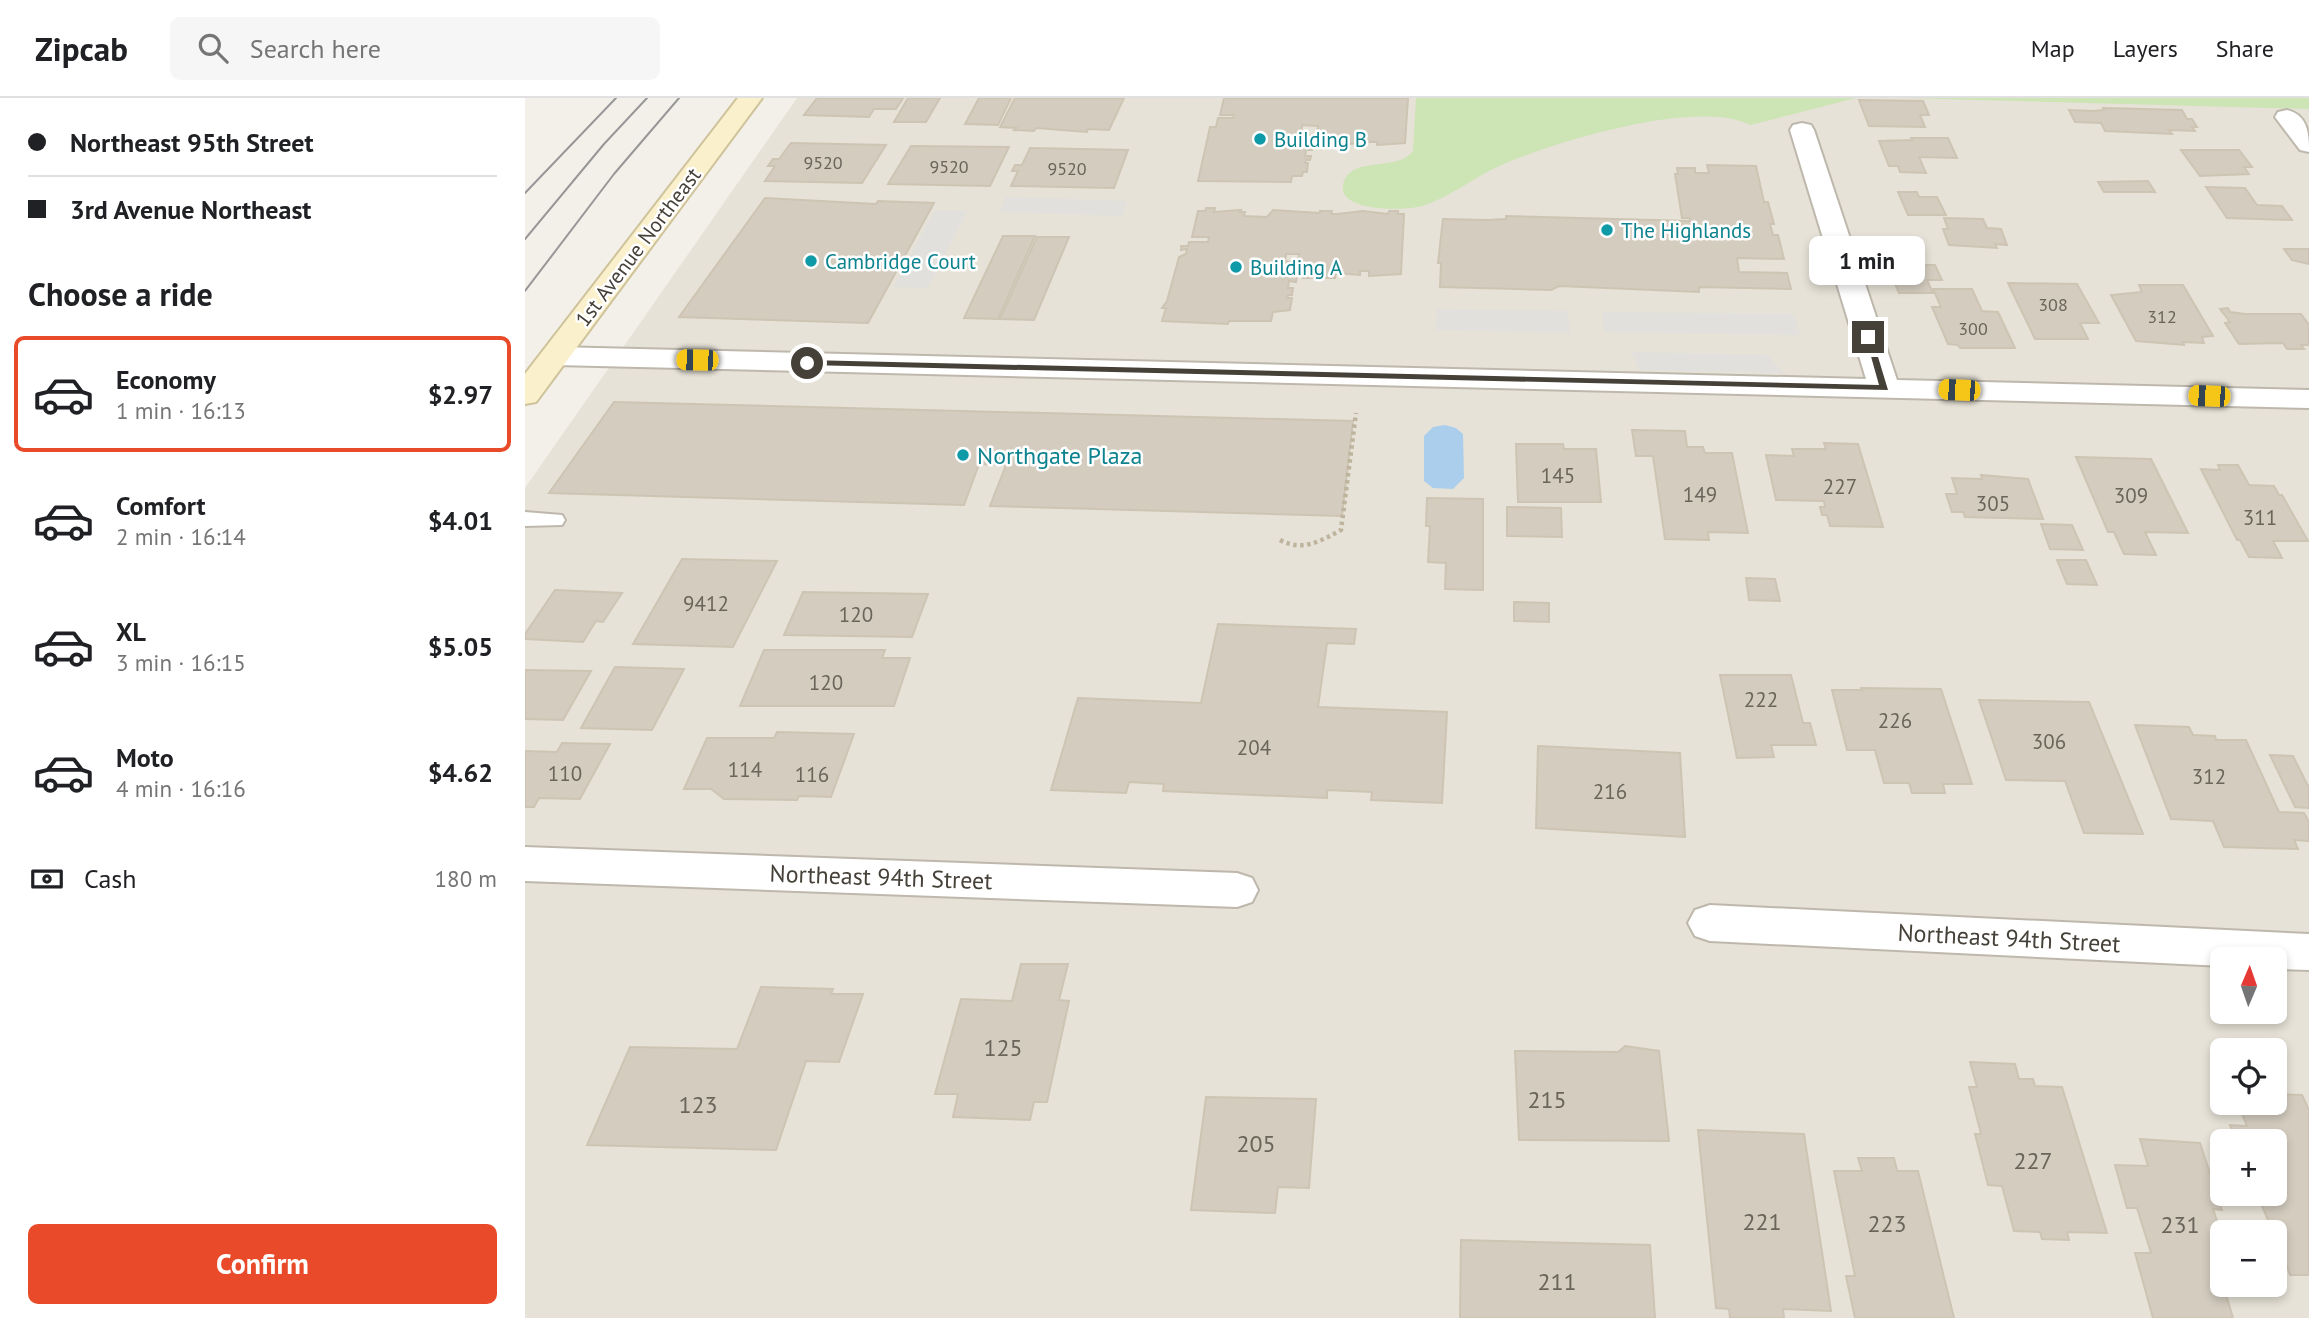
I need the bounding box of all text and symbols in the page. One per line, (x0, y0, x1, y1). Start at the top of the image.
search box (170, 17, 660, 80)
text: Zipcab (35, 27, 128, 70)
icon: search (194, 29, 232, 67)
text: Search here (250, 32, 381, 65)
text: Map (2031, 33, 2075, 64)
text: Layers (2113, 33, 2178, 64)
text: Share (2216, 33, 2274, 64)
text: Northeast 95th Street (70, 126, 314, 159)
place label: Building B (1274, 126, 1367, 153)
marker: Building B (1252, 131, 1268, 147)
house number: 9520 (803, 151, 843, 174)
house number: 9520 (929, 155, 969, 178)
house number: 9520 (1047, 157, 1087, 180)
street label: 1st Avenue Northeast (569, 162, 707, 332)
text: 3rd Avenue Northeast (70, 193, 311, 226)
place label: The Highlands (1621, 217, 1751, 244)
marker: The Highlands (1599, 222, 1615, 238)
callout: 1 min (1810, 236, 1926, 285)
text: 1 min (1839, 246, 1895, 275)
place label: Cambridge Court (825, 248, 976, 275)
marker: Cambridge Court (803, 253, 819, 269)
place label: Building A (1250, 254, 1343, 281)
marker: Building A (1228, 259, 1244, 275)
text: Choose a ride (28, 273, 213, 315)
house number: 308 (2038, 293, 2068, 316)
house number: 312 (2147, 305, 2177, 328)
house number: 300 (1958, 317, 1988, 340)
route end (1852, 321, 1884, 353)
route start (791, 347, 823, 379)
car (676, 349, 719, 371)
icon: car (32, 363, 95, 426)
text: Economy (116, 363, 216, 396)
text: $2.97 (428, 378, 493, 411)
car (1938, 379, 1981, 401)
car (2188, 385, 2231, 407)
text: 1 min · 16:13 (116, 396, 246, 425)
place label: Northgate Plaza (977, 440, 1142, 471)
marker: Northgate Plaza (955, 447, 971, 463)
house number: 145 (1541, 462, 1575, 489)
house number: 227 (1823, 473, 1857, 500)
house number: 149 (1683, 481, 1717, 508)
house number: 309 (2114, 482, 2148, 509)
icon: car (32, 489, 95, 552)
text: Comfort (116, 489, 206, 522)
house number: 305 (1976, 490, 2010, 517)
text: $4.01 (428, 504, 493, 537)
house number: 311 (2243, 504, 2277, 531)
text: 2 min · 16:14 (116, 522, 246, 551)
house number: 9412 (683, 590, 729, 617)
house number: 120 (839, 601, 873, 628)
icon: car (32, 615, 95, 678)
text: XL (116, 615, 146, 648)
text: $5.05 (428, 630, 493, 663)
text: 3 min · 16:15 (116, 648, 246, 677)
house number: 120 (809, 669, 843, 696)
house number: 222 (1744, 686, 1778, 713)
house number: 226 (1878, 707, 1912, 734)
house number: 306 (2032, 728, 2066, 755)
house number: 204 (1237, 734, 1271, 761)
icon: car (32, 741, 95, 804)
text: Moto (116, 741, 174, 774)
text: $4.62 (428, 756, 493, 789)
house number: 114 (728, 756, 762, 783)
house number: 110 (548, 760, 582, 787)
house number: 116 (795, 761, 829, 788)
house number: 312 (2192, 763, 2226, 790)
text: 4 min · 16:16 (116, 774, 246, 803)
house number: 216 (1593, 778, 1627, 805)
street label: Northeast 94th Street (769, 858, 993, 896)
icon: cash (28, 860, 66, 898)
text: Cash (84, 862, 136, 895)
text: 180 m (435, 864, 497, 893)
street label: Northeast 94th Street (1897, 917, 2121, 959)
north arrow (2210, 947, 2287, 1024)
map controls (2210, 947, 2287, 1297)
house number: 125 (983, 1032, 1023, 1063)
button: locate (2210, 1038, 2287, 1115)
house number: 215 (1527, 1084, 1567, 1115)
house number: 123 (678, 1089, 718, 1120)
house number: 205 (1236, 1128, 1276, 1159)
button: + (2210, 1129, 2287, 1206)
house number: 227 (2013, 1145, 2053, 1176)
house number: 221 (1742, 1206, 1782, 1237)
house number: 223 (1867, 1208, 1907, 1239)
house number: 231 (2160, 1209, 2200, 1240)
button: − (2210, 1220, 2287, 1297)
button: Confirm (28, 1224, 497, 1304)
house number: 211 (1537, 1266, 1577, 1297)

